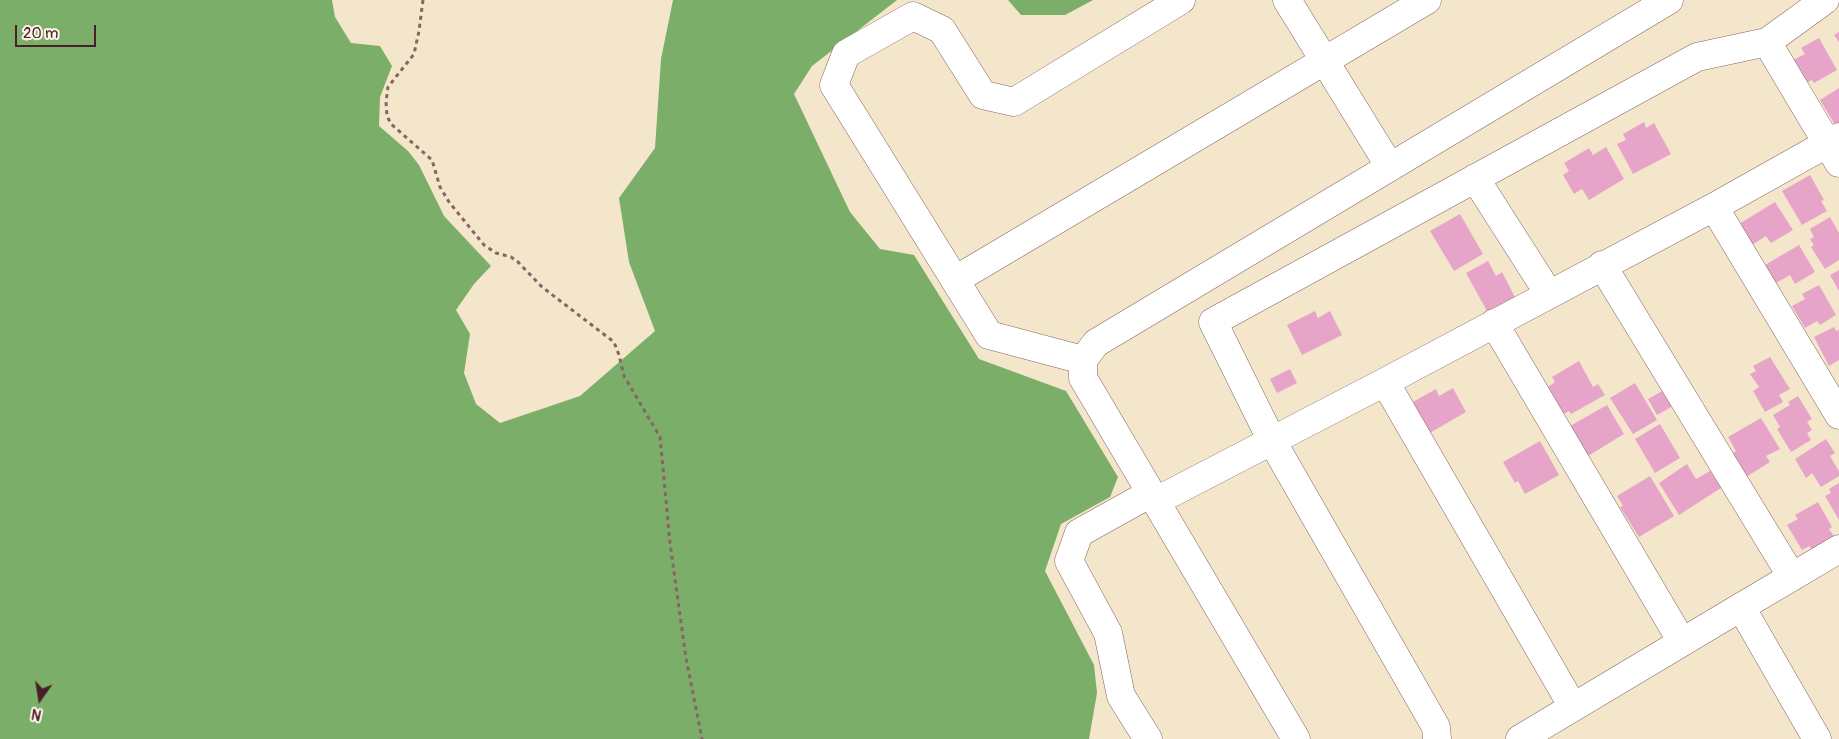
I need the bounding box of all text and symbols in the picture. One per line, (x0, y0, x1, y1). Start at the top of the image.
scale bar (18, 15, 99, 47)
text: 20 m (23, 24, 58, 43)
north arrow (15, 674, 65, 724)
text: N (30, 705, 43, 723)

